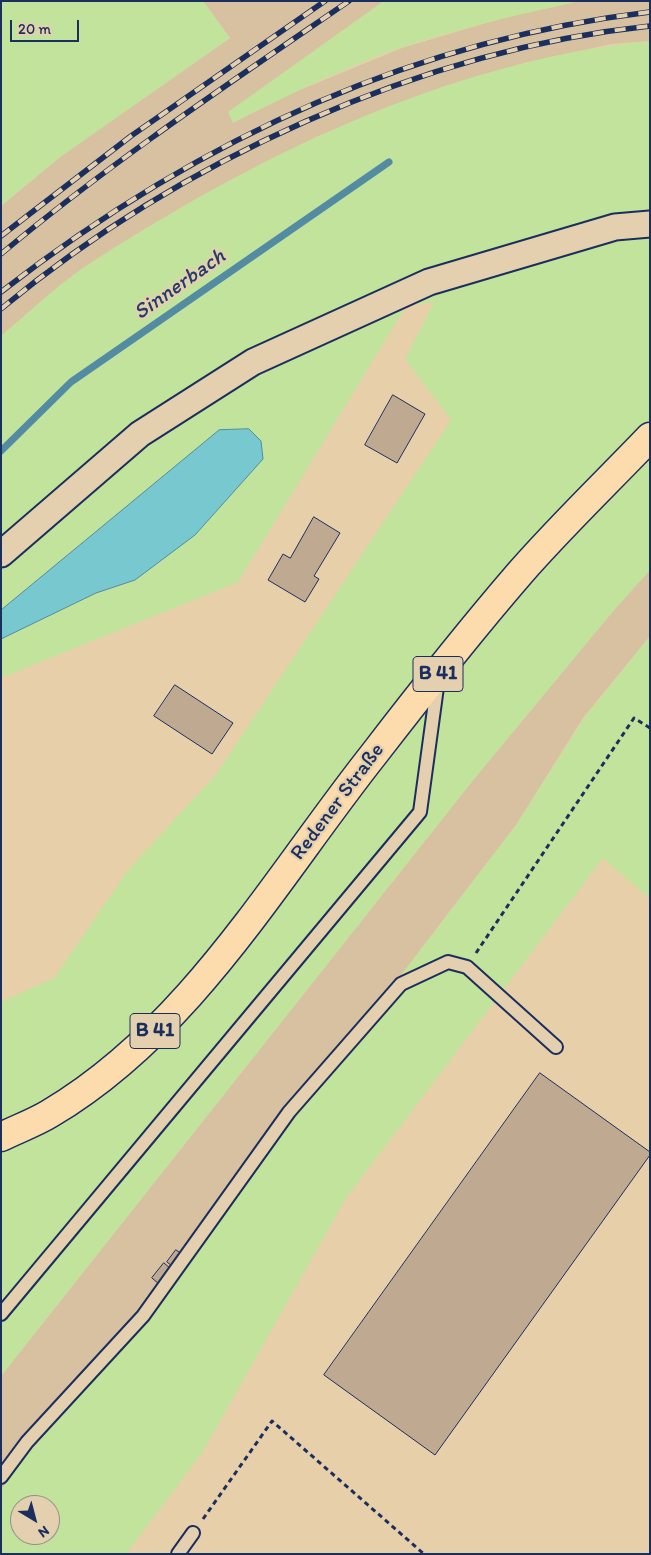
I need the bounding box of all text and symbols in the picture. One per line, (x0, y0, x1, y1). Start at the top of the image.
scale bar (12, 10, 81, 42)
text: 20 m (18, 20, 51, 38)
water label: Sinnerbach (129, 244, 231, 326)
road number: B 41 (413, 656, 463, 692)
street label: Redener Straße (286, 739, 390, 865)
road number: B 41 (130, 1014, 180, 1048)
north arrow (10, 1495, 60, 1545)
text: N (35, 1522, 53, 1541)

